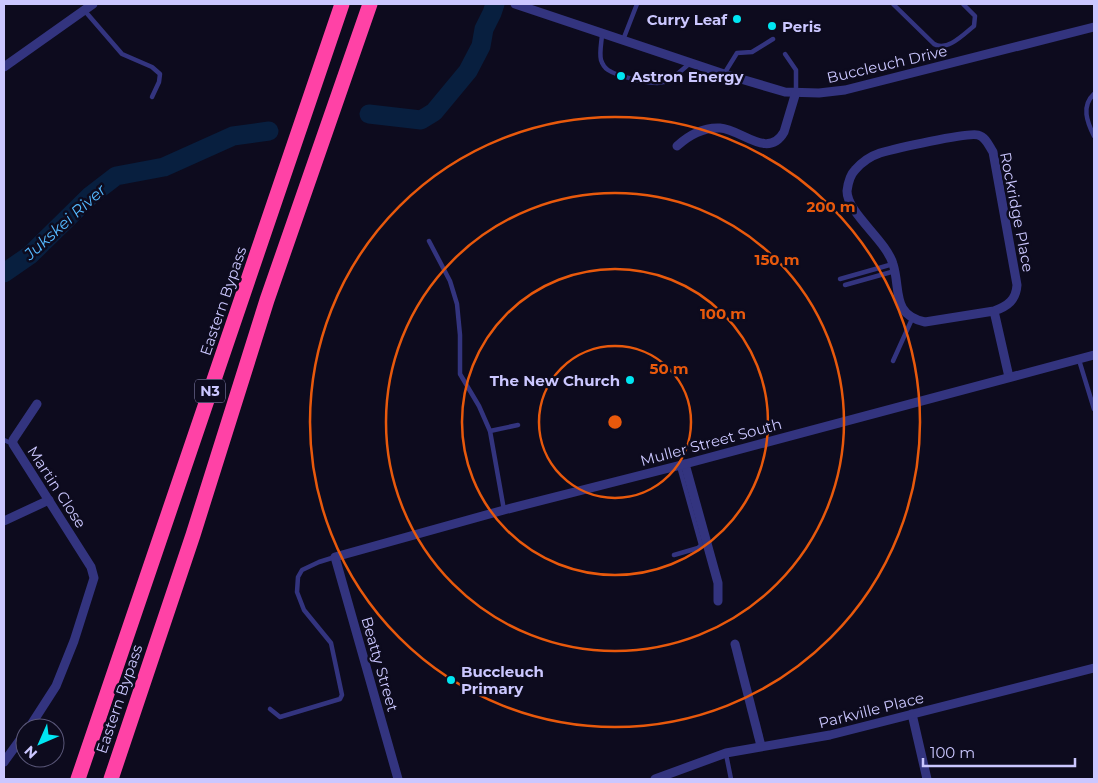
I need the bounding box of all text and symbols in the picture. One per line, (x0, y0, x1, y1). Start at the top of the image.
place label: Curry Leaf (647, 10, 728, 29)
marker: Curry Leaf (731, 13, 743, 25)
place label: Peris (782, 17, 821, 36)
marker: Peris (766, 20, 778, 32)
street label: Buccleuch Drive (825, 41, 949, 87)
place label: Astron Energy (630, 67, 744, 86)
marker: Astron Energy (615, 70, 627, 82)
street label: Rockridge Place (996, 150, 1038, 274)
water label: Jukskei River (20, 180, 110, 264)
text: 200 m (806, 197, 856, 216)
street label: Eastern Bypass (195, 244, 251, 358)
text: 150 m (755, 250, 799, 269)
text: 100 m (700, 304, 746, 323)
text: 50 m (649, 359, 689, 378)
place label: The New Church (490, 371, 620, 390)
marker: The New Church (624, 374, 636, 386)
road number: N3 (195, 380, 225, 402)
centre of rings (606, 413, 624, 431)
street label: Muller Street South (638, 414, 784, 470)
street label: Martin Close (23, 442, 91, 532)
street label: Beatty Street (357, 614, 403, 714)
street label: Eastern Bypass (91, 642, 147, 756)
place label: Buccleuch Primary (461, 662, 544, 698)
marker: Buccleuch Primary (445, 674, 457, 686)
street label: Parkville Place (816, 688, 926, 732)
north arrow (15, 718, 65, 768)
scale bar (923, 736, 1076, 768)
text: N (20, 742, 41, 763)
text: 100 m (930, 743, 975, 762)

